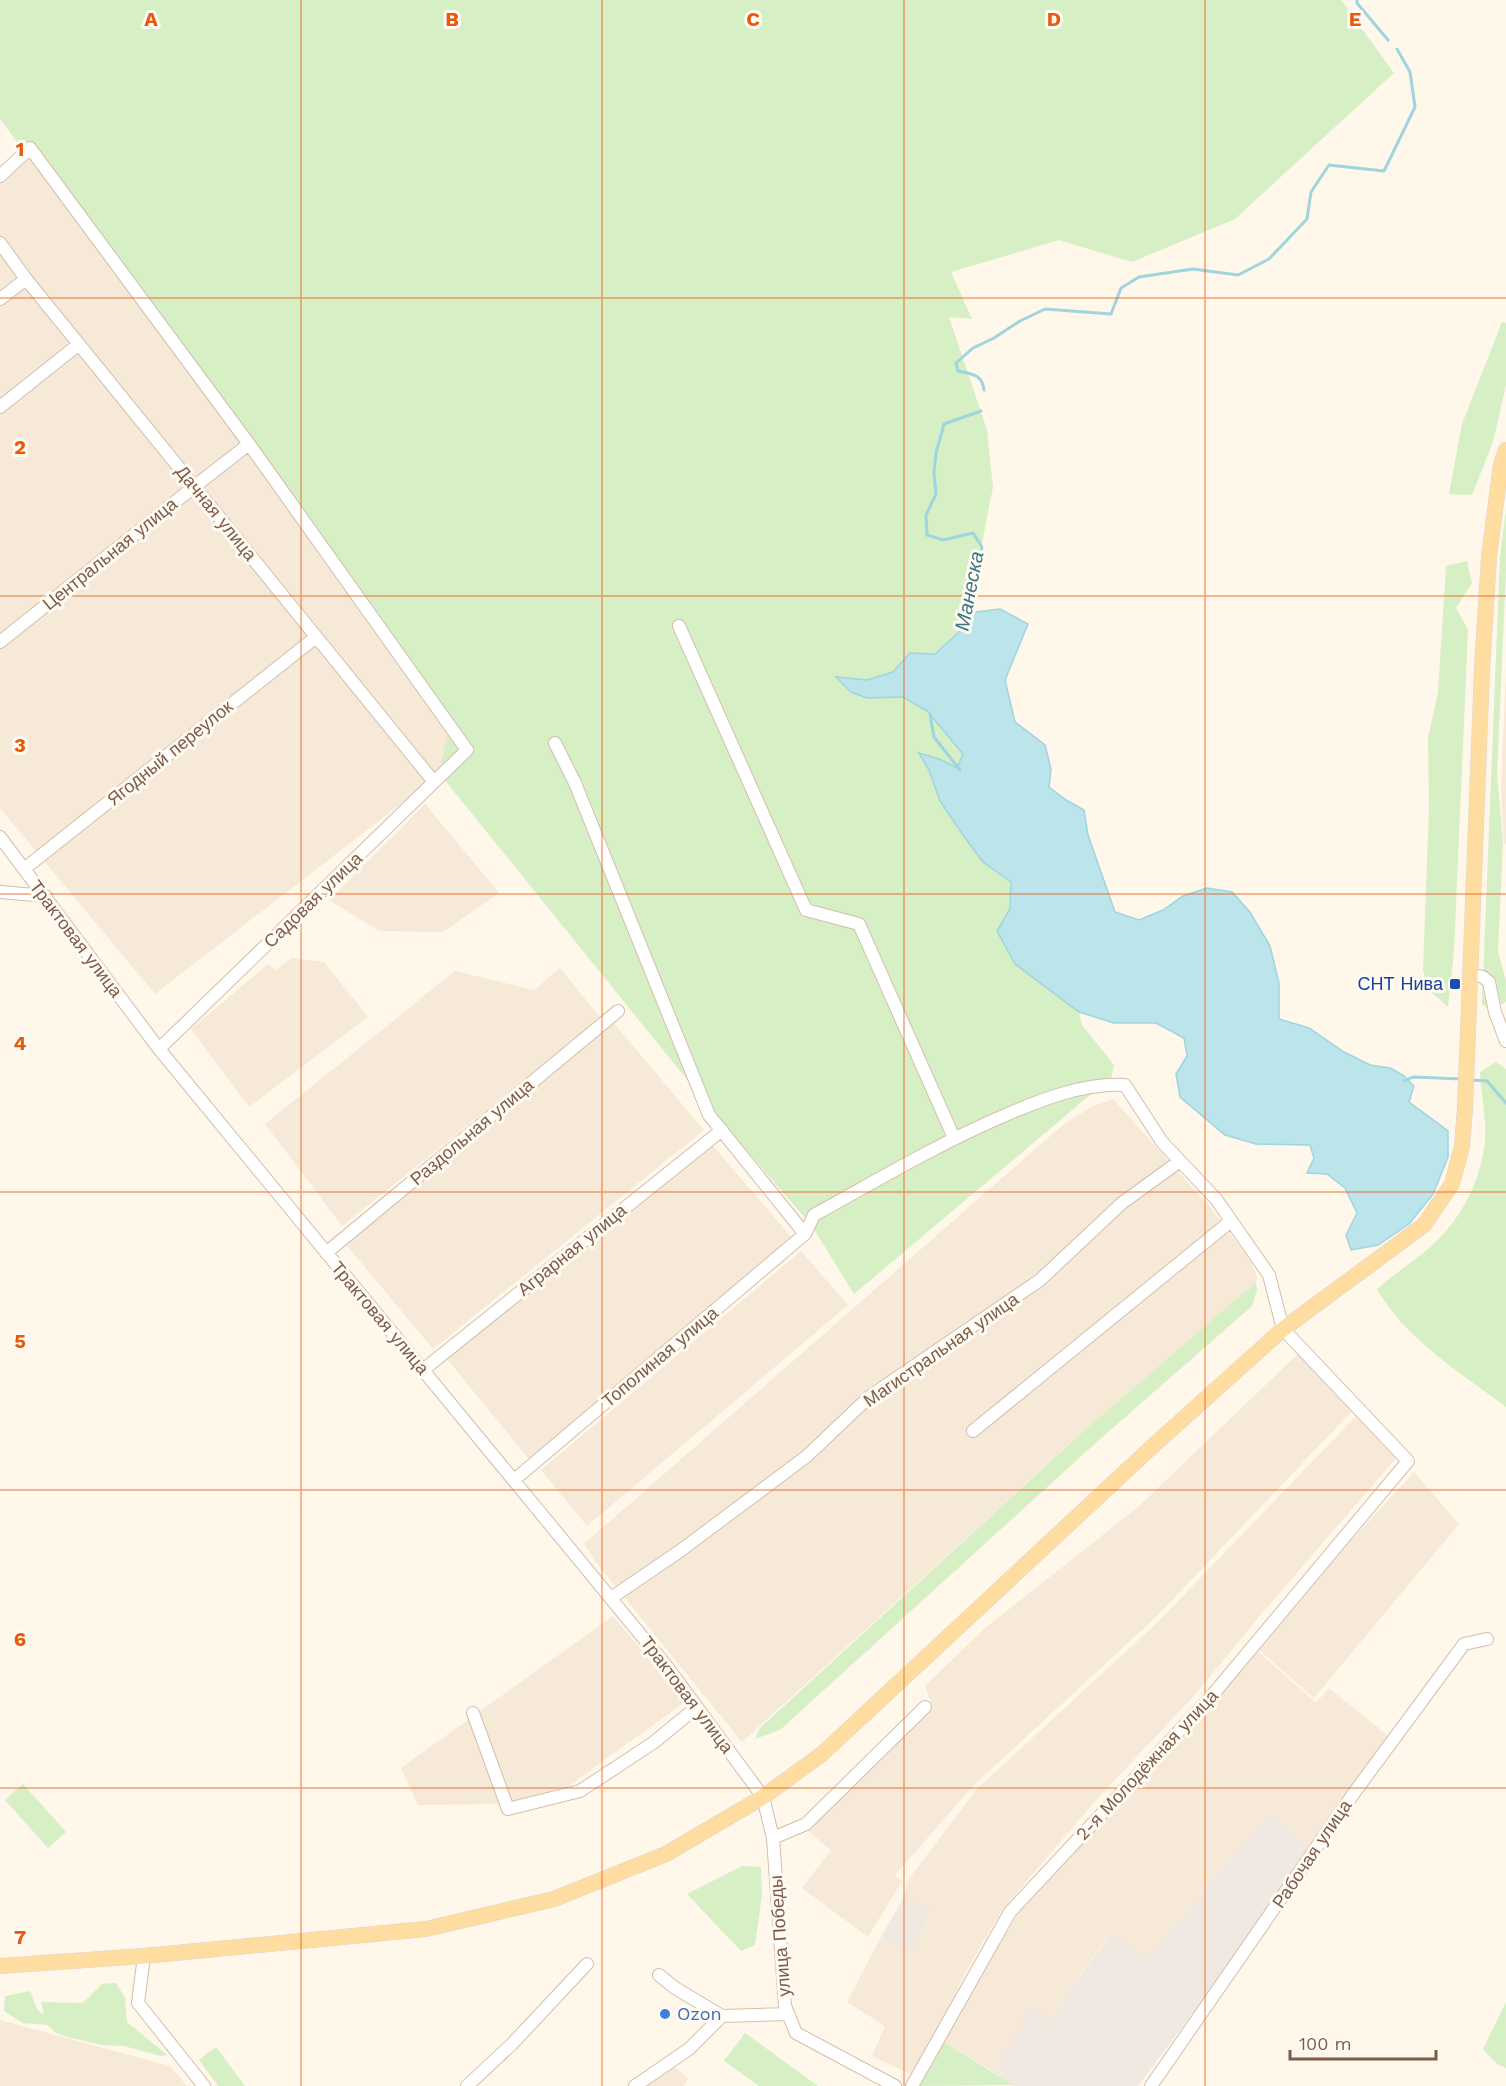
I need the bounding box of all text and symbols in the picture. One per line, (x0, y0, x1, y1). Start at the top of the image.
text: A (144, 7, 158, 31)
text: B (445, 7, 459, 31)
text: C (746, 7, 760, 31)
text: D (1047, 7, 1061, 31)
text: E (1349, 7, 1361, 31)
text: 1 (16, 137, 24, 161)
text: 2 (14, 435, 26, 459)
street label: Дачная улица (172, 461, 262, 565)
street label: Центральная улица (38, 492, 182, 614)
water label: Манеска (950, 549, 988, 633)
street label: Ягодный переулок (103, 696, 237, 810)
text: 3 (14, 733, 26, 757)
street label: Садовая улица (259, 847, 367, 952)
street label: Трактовая улица (26, 876, 128, 1002)
place label: СНТ Нива (1357, 973, 1444, 994)
marker: СНТ Нива (1448, 977, 1462, 991)
text: 4 (14, 1031, 27, 1055)
street label: Раздольная улица (406, 1073, 538, 1189)
street label: Аграрная улица (513, 1199, 631, 1300)
street label: Трактовая улица (327, 1257, 434, 1379)
street label: Магистральная улица (859, 1288, 1023, 1411)
street label: Тополиная улица (597, 1301, 723, 1411)
text: 5 (14, 1329, 26, 1353)
text: 6 (14, 1627, 26, 1651)
street label: Трактовая улица (637, 1632, 739, 1758)
street label: 2-я Молодёжная улица (1071, 1684, 1223, 1844)
street label: Рабочая улица (1268, 1795, 1356, 1912)
street label: улица Победы (765, 1875, 794, 1997)
text: 7 (14, 1925, 26, 1949)
place label: Ozon (677, 2003, 722, 2024)
marker: Ozon (658, 2007, 672, 2021)
scale bar (1290, 2023, 1436, 2061)
text: 100 m (1299, 2033, 1352, 2054)

